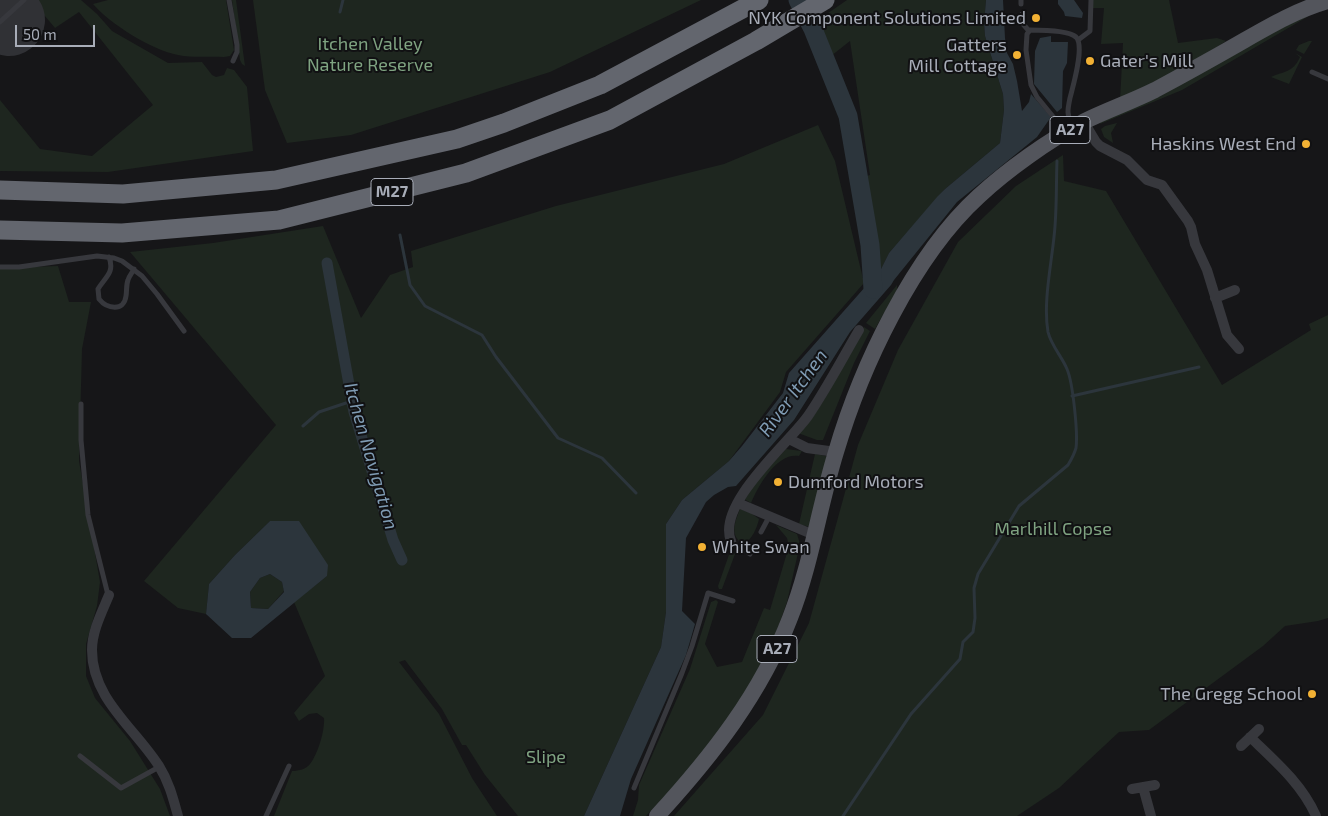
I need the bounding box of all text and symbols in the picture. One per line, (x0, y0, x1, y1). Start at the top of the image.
place label: NYK Component Solutions Limited (748, 7, 1026, 29)
marker: NYK Component Solutions Limited (1030, 12, 1042, 24)
scale bar (18, 15, 98, 47)
text: 50 m (23, 25, 57, 43)
park label: Itchen Valley Nature Reserve (307, 33, 433, 76)
place label: Gatters Mill Cottage (908, 34, 1007, 76)
marker: Gatters Mill Cottage (1011, 49, 1023, 61)
place label: Gater's Mill (1100, 50, 1193, 72)
marker: Gater's Mill (1084, 55, 1096, 67)
road number: A27 (1050, 116, 1090, 144)
place label: Haskins West End (1150, 133, 1296, 155)
marker: Haskins West End (1300, 138, 1312, 150)
road number: M27 (371, 178, 413, 206)
water label: River Itchen (754, 345, 832, 441)
water label: Itchen Navigation (339, 380, 403, 532)
place label: Dumford Motors (788, 471, 924, 493)
marker: Dumford Motors (772, 476, 784, 488)
park label: Marlhill Copse (994, 518, 1112, 540)
place label: White Swan (712, 536, 810, 558)
marker: White Swan (696, 541, 708, 553)
road number: A27 (757, 636, 797, 662)
place label: The Gregg School (1160, 683, 1302, 705)
marker: The Gregg School (1306, 688, 1318, 700)
park label: Slipe (526, 746, 566, 768)

